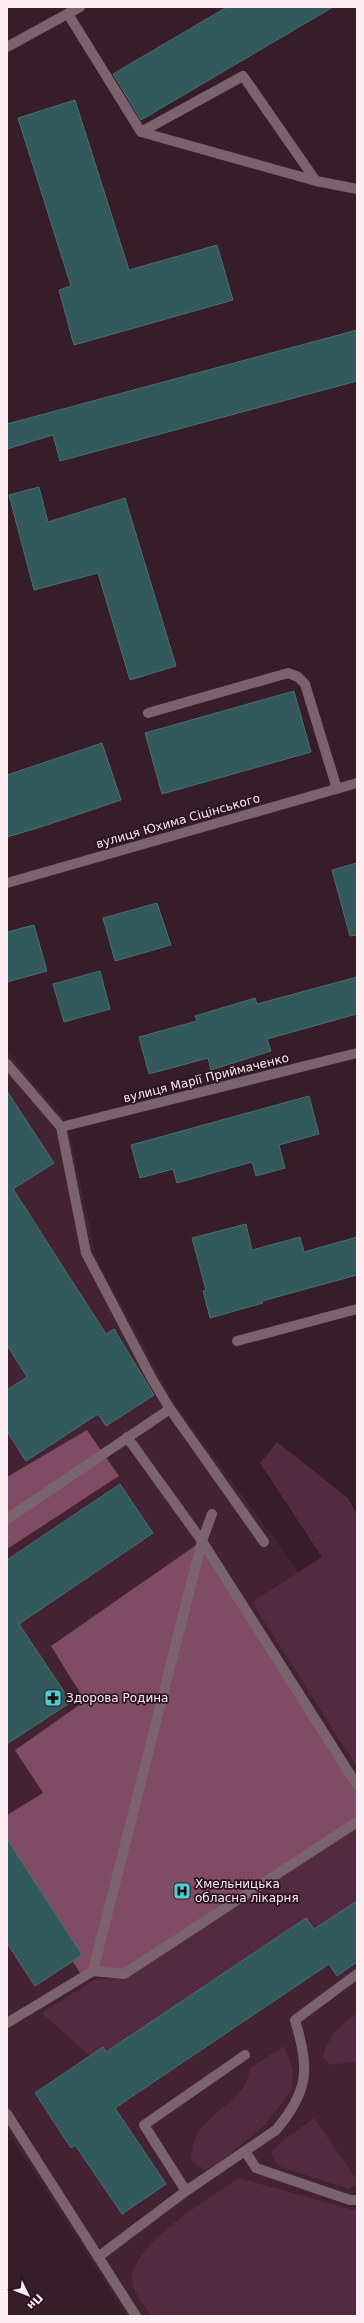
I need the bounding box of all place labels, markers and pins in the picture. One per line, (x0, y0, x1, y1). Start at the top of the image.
pharmacy icon: Здорова Родина (43, 1688, 63, 1708)
place label: Здорова Родина (66, 1691, 168, 1705)
place label: Хмельницька обласна лікарня (195, 1877, 299, 1905)
hospital icon: Хмельницька обласна лікарня (172, 1881, 192, 1901)

